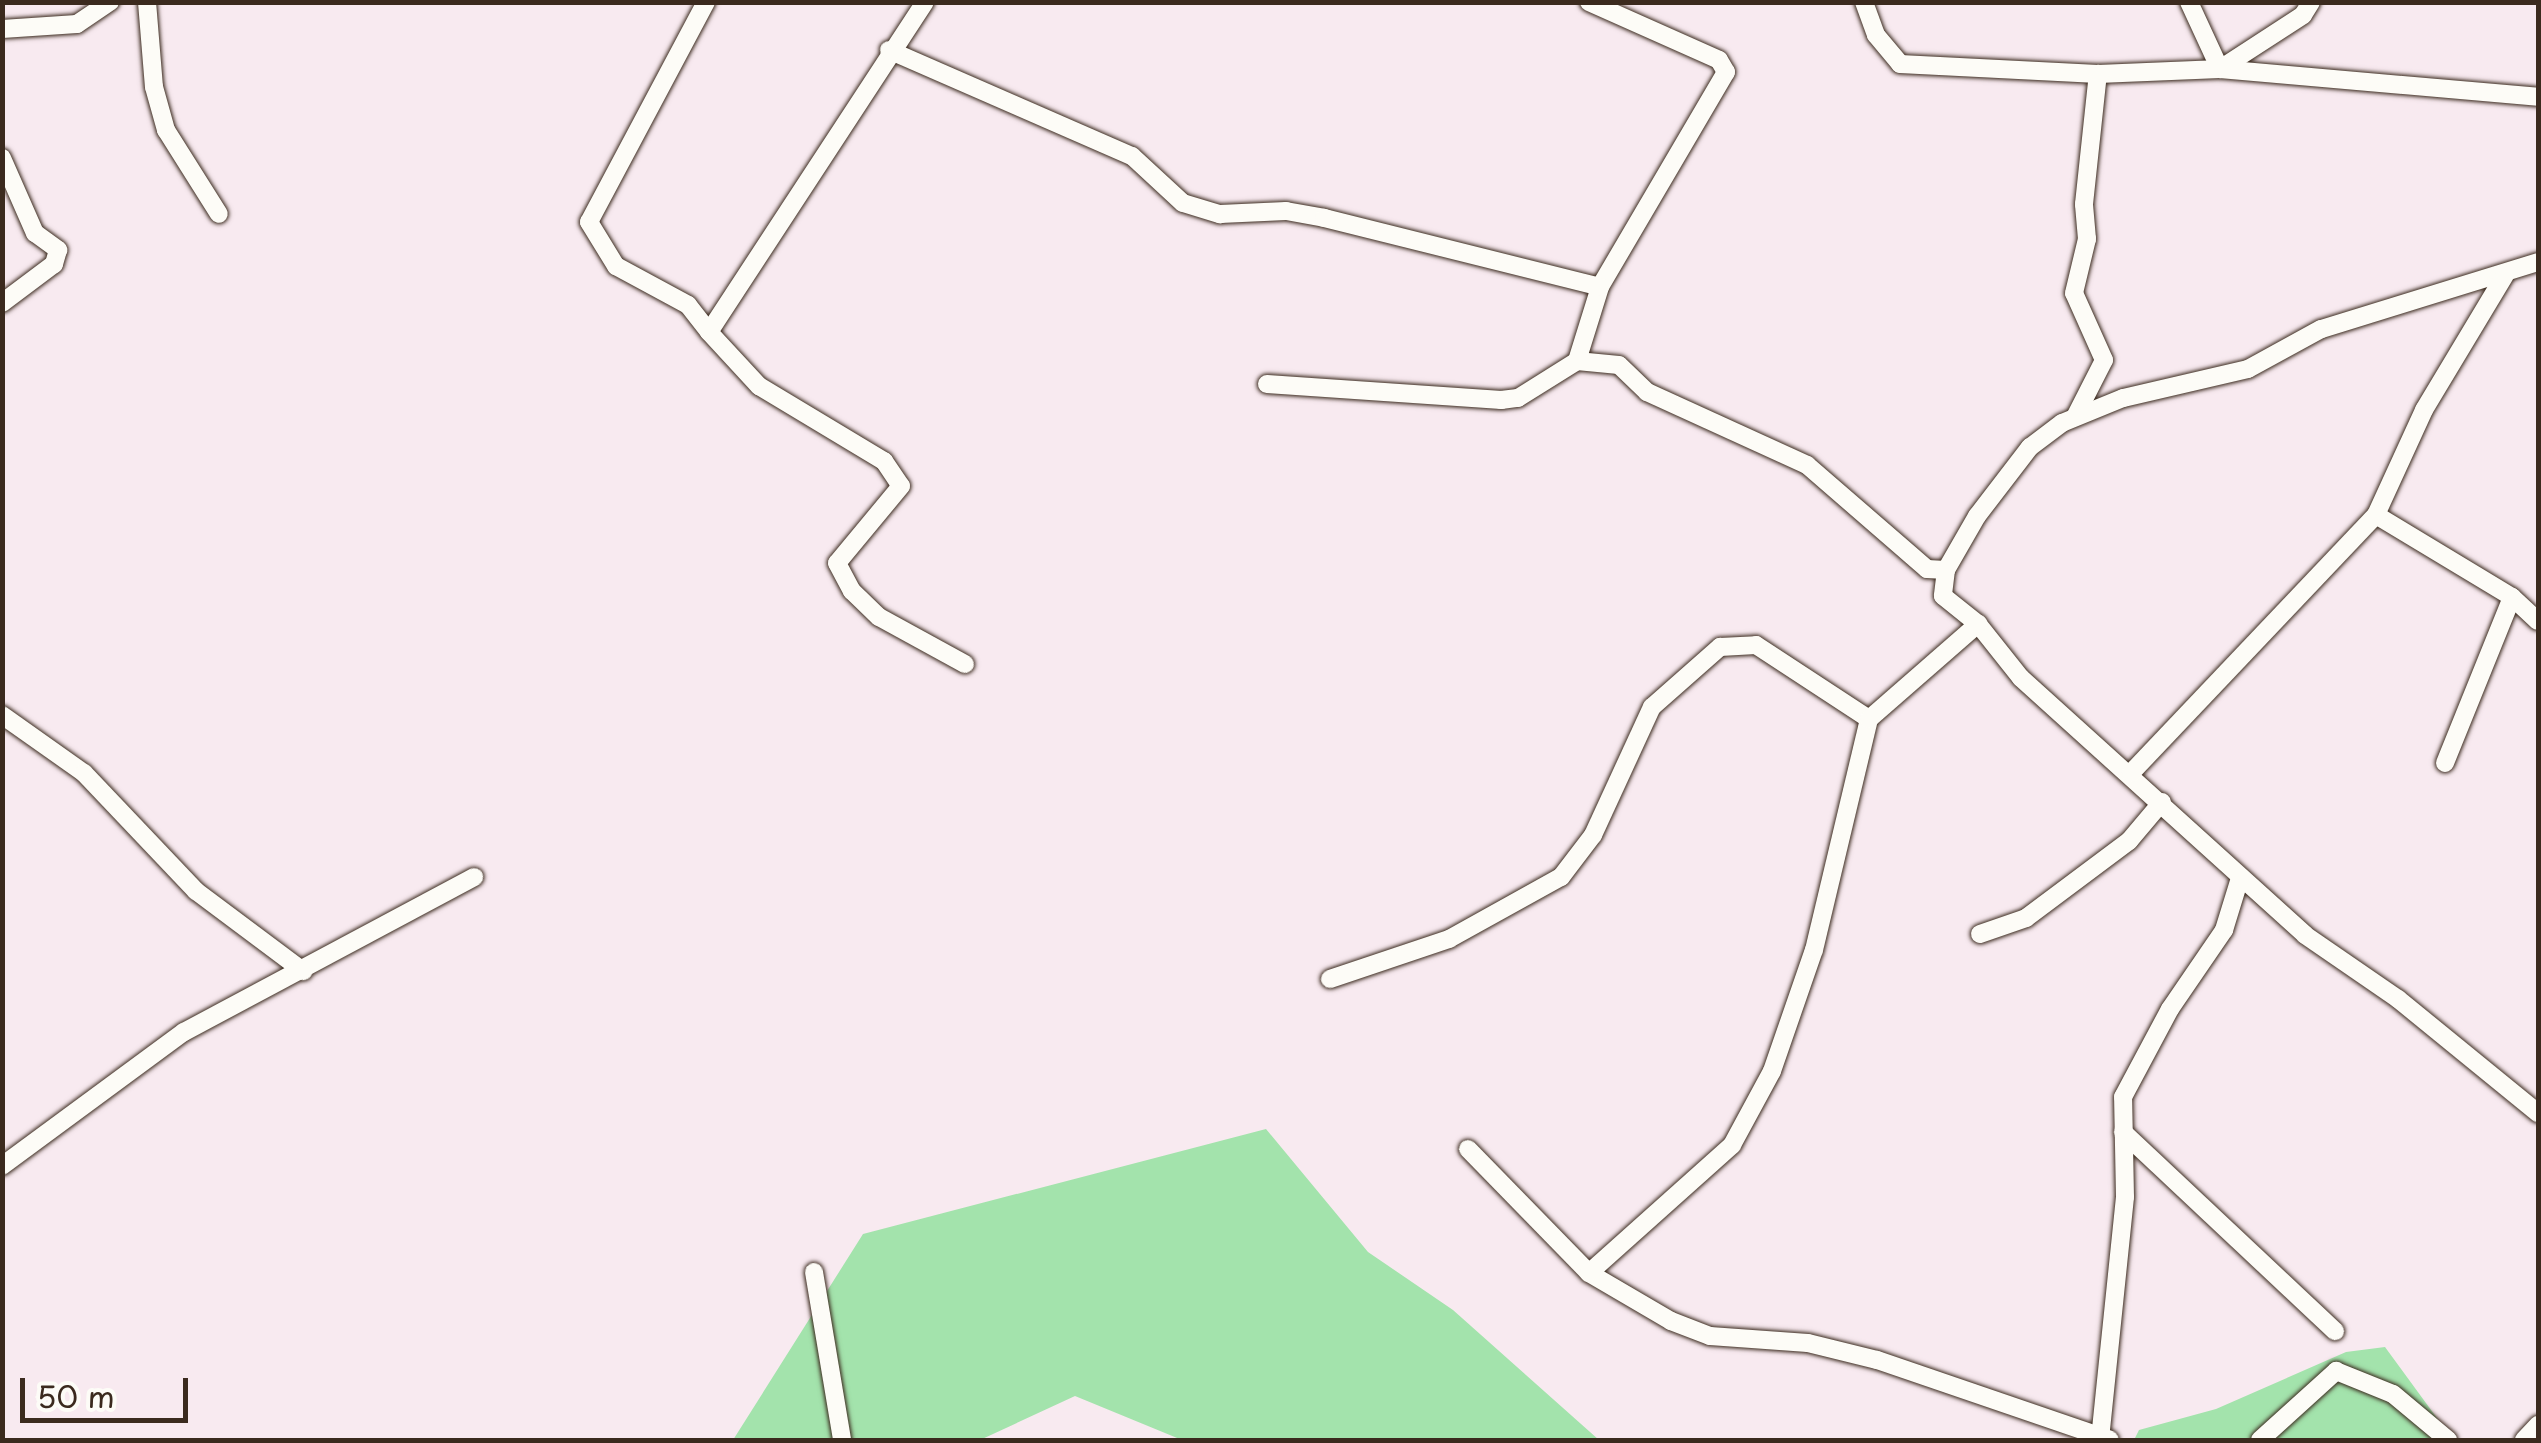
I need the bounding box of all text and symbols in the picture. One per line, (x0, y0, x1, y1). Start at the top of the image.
scale bar (25, 1358, 192, 1420)
text: 50 m (37, 1373, 115, 1418)

